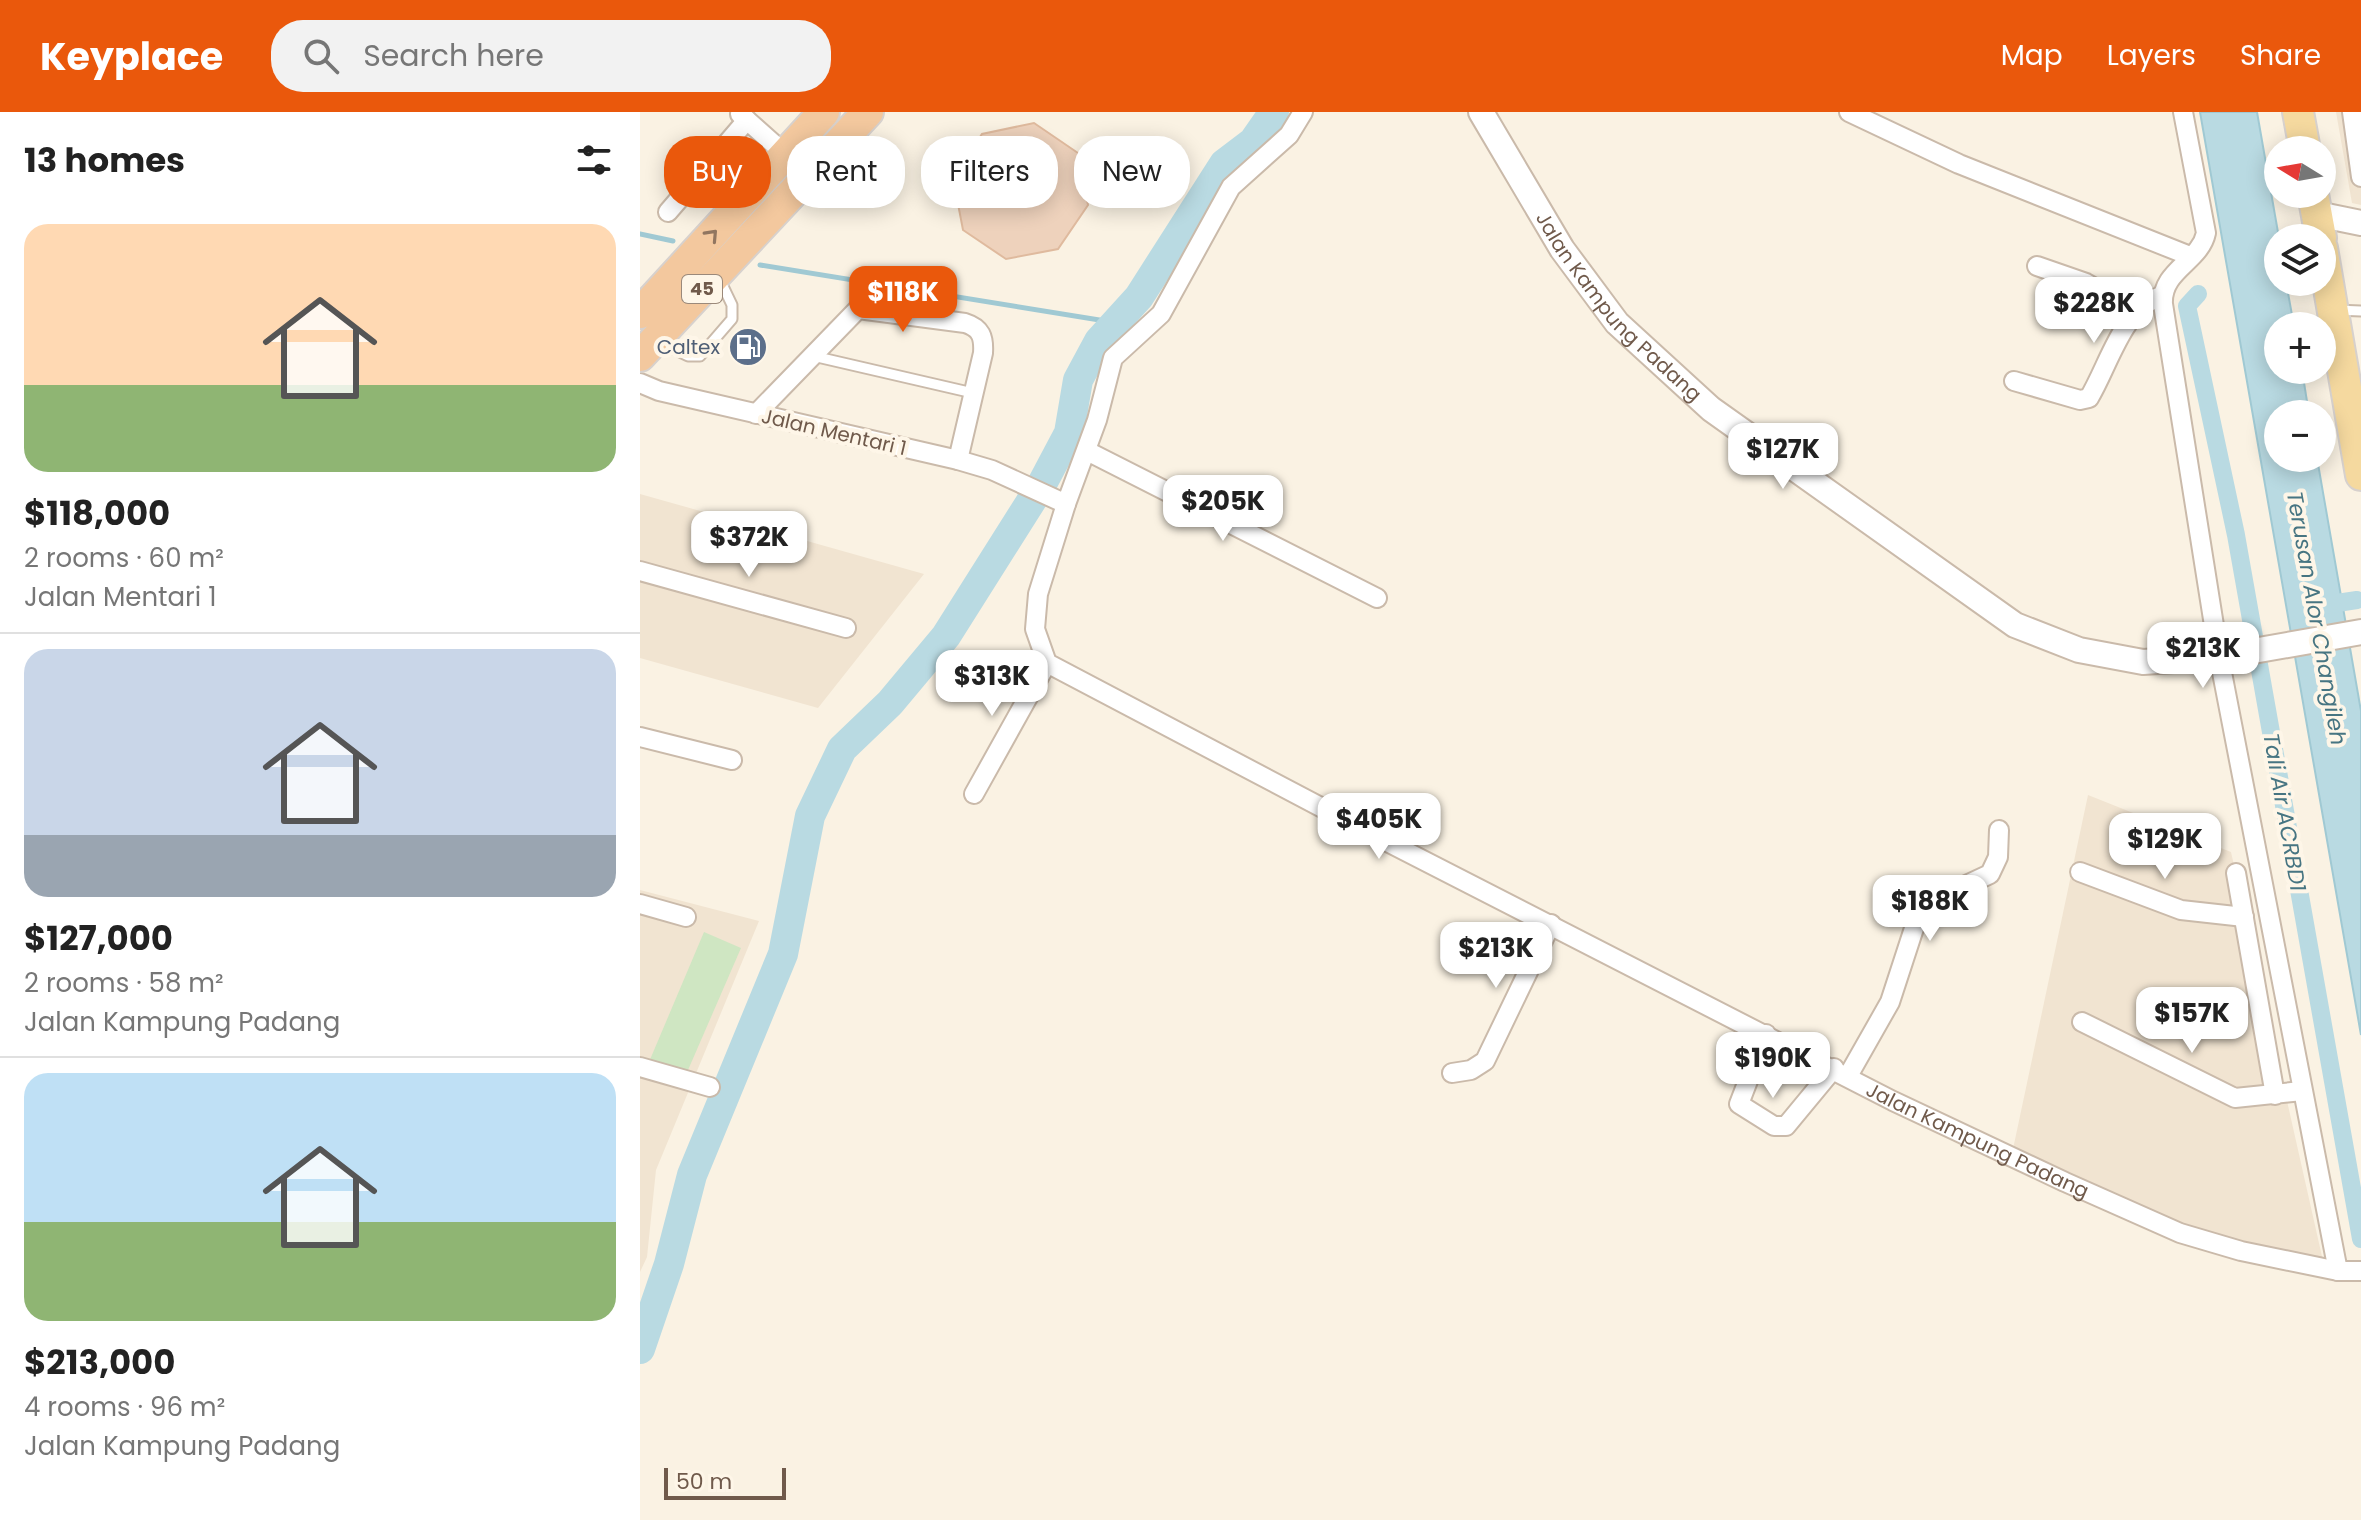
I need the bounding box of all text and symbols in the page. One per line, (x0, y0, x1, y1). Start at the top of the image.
search box (271, 20, 831, 92)
text: Keyplace (40, 30, 223, 83)
icon: search (299, 34, 343, 78)
text: Search here (363, 34, 544, 77)
text: Map (2001, 36, 2063, 75)
text: Layers (2107, 36, 2196, 75)
text: Share (2240, 36, 2321, 75)
text: 13 homes (24, 136, 185, 184)
chip: Buy (664, 136, 771, 208)
chip: Rent (787, 136, 905, 208)
chip: Filters (921, 136, 1058, 208)
chip: New (1074, 136, 1190, 208)
north arrow (2264, 136, 2336, 208)
map controls (2264, 136, 2336, 472)
icon: filters (572, 138, 616, 182)
street label: Jalan Kampung Padang (1529, 207, 1708, 408)
button: layers (2264, 224, 2336, 296)
one-way arrow (702, 230, 717, 244)
pin: $118K (847, 266, 959, 334)
text: $118K (867, 274, 939, 310)
road number: 45 (682, 275, 722, 303)
icon: home (248, 276, 392, 420)
pin: $228K (2038, 277, 2150, 345)
text: $228K (2053, 285, 2135, 321)
button: + (2264, 312, 2336, 384)
fuel station icon: Caltex (727, 326, 769, 368)
place label: Caltex (657, 333, 720, 361)
button: − (2264, 400, 2336, 472)
street label: Jalan Mentari 1 (759, 402, 909, 462)
pin: $127K (1727, 423, 1839, 491)
text: $127K (1746, 431, 1820, 467)
pin: $205K (1167, 475, 1279, 543)
text: $205K (1181, 483, 1265, 519)
text: $118,000 (24, 489, 170, 537)
water label: Terusan Alor Changileh (2279, 489, 2354, 747)
pin: $372K (693, 511, 805, 579)
text: $372K (709, 519, 789, 555)
text: 2 rooms · 60 m² (24, 540, 224, 576)
text: Jalan Mentari 1 (24, 579, 216, 615)
pin: $213K (2147, 622, 2259, 690)
text: $213K (2165, 630, 2241, 666)
pin: $313K (936, 650, 1048, 718)
text: $313K (954, 658, 1030, 694)
icon: home (248, 701, 392, 845)
water label: Tali Air ACRBD1 (2255, 730, 2314, 894)
pin: $405K (1323, 793, 1435, 861)
text: $405K (1336, 801, 1422, 837)
pin: $129K (2109, 813, 2221, 881)
text: $129K (2127, 821, 2203, 857)
pin: $188K (1874, 875, 1986, 943)
text: $188K (1891, 883, 1969, 919)
text: $127,000 (24, 914, 173, 962)
pin: $213K (1440, 922, 1552, 990)
text: $213K (1458, 930, 1534, 966)
text: 2 rooms · 58 m² (24, 965, 224, 1001)
pin: $157K (2136, 987, 2248, 1055)
text: $157K (2154, 995, 2230, 1031)
text: Jalan Kampung Padang (24, 1004, 340, 1040)
pin: $190K (1717, 1032, 1829, 1100)
text: $190K (1734, 1040, 1812, 1076)
street label: Jalan Kampung Padang (1861, 1076, 2093, 1205)
icon: home (248, 1125, 392, 1269)
text: $213,000 (24, 1338, 175, 1386)
text: 4 rooms · 96 m² (24, 1389, 225, 1425)
text: Jalan Kampung Padang (24, 1428, 340, 1464)
scale bar (664, 1464, 786, 1500)
text: 50 m (676, 1466, 732, 1497)

